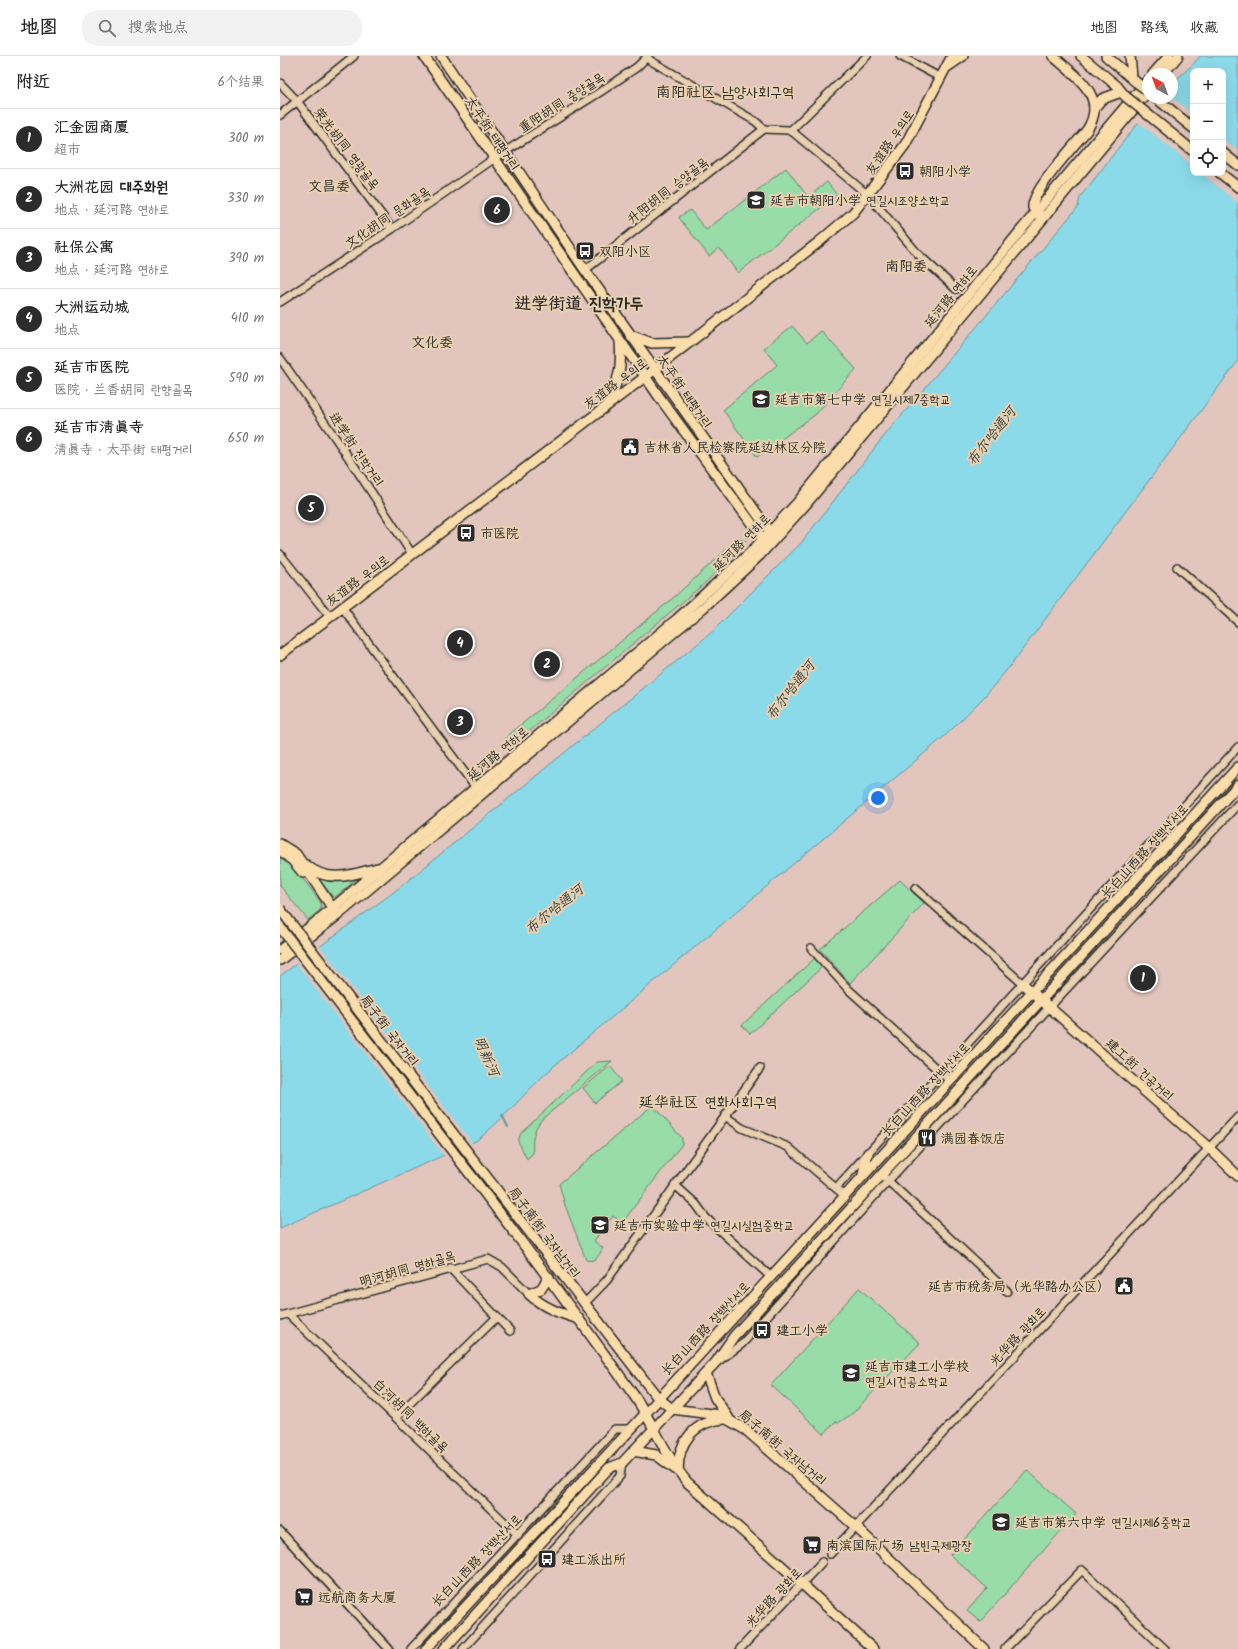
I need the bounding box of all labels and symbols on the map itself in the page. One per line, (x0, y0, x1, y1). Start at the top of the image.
street label: 重阳胡同 중양골목 (515, 67, 609, 139)
north arrow (1142, 68, 1178, 104)
district label: 南阳社区 남양사회구역 (656, 81, 794, 105)
street label: 太平街 태평거리 (459, 92, 525, 175)
street label: 荣光胡同 영광골목 (308, 103, 384, 195)
street label: 友谊路 우의로 (860, 106, 920, 180)
street label: 升阳胡同 승양골목 (622, 152, 713, 230)
bus stop icon: 朝阳小学 (894, 160, 916, 182)
place label: 朝阳小学 (919, 162, 971, 183)
district label: 文昌委 (308, 176, 350, 198)
street label: 文化胡同 문화골목 (341, 182, 435, 255)
school or university icon: 延吉市朝阳小学 연길시조양소학교 (745, 189, 767, 211)
place label: 延吉市朝阳小学 연길시조양소학교 (770, 191, 950, 212)
pin: 6 (484, 195, 510, 225)
bus stop icon: 双阳小区 (574, 240, 596, 262)
place label: 双阳小区 (599, 242, 651, 263)
district label: 南阳委 (885, 256, 927, 278)
street label: 延河路 연하로 (919, 261, 983, 333)
district label: 进学街道 진학가두 (514, 291, 644, 318)
district label: 文化委 (411, 332, 453, 354)
street label: 太平街 태평거리 (650, 351, 717, 433)
street label: 友谊路 우의로 (579, 353, 652, 415)
school or university icon: 延吉市第七中学 연길시제7중학교 (750, 388, 772, 410)
place label: 延吉市第七中学 연길시제7중학교 (775, 390, 950, 411)
water label: 布尔哈通河 (962, 401, 1023, 471)
street label: 进学街 진학거리 (323, 408, 389, 491)
public building icon: 吉林省人民检察院延边林区分院 (619, 436, 641, 458)
place label: 吉林省人民检察院延边林区分院 (644, 438, 826, 459)
pin: 5 (298, 493, 324, 523)
street label: 延河路 연하로 (708, 509, 776, 577)
bus stop icon: 市医院 (455, 522, 477, 544)
place label: 市医院 (480, 524, 519, 545)
street label: 友谊路 우의로 (321, 550, 394, 612)
pin: 4 (447, 628, 473, 658)
pin: 2 (534, 649, 560, 679)
water label: 布尔哈通河 (761, 655, 822, 725)
pin: 3 (447, 707, 473, 737)
street label: 延河路 연하로 (462, 722, 534, 786)
your location (868, 788, 888, 808)
street label: 长白山西路 장백산서로 (1096, 799, 1194, 905)
water label: 布尔哈通河 (521, 878, 590, 940)
pin: 1 (1130, 963, 1156, 993)
street label: 局子街 국자거리 (354, 991, 424, 1071)
water label: 明新河 (467, 1033, 505, 1082)
street label: 建工街 건공거리 (1100, 1034, 1178, 1107)
street label: 长白山西路 장백산서로 (877, 1038, 976, 1142)
district label: 延华社区 연화사회구역 (639, 1091, 777, 1115)
restaurant icon: 满园春饭店 (916, 1127, 938, 1149)
place label: 满园春饭店 (941, 1129, 1006, 1150)
street label: 局子南街 국자남거리 (502, 1183, 585, 1283)
school or university icon: 延吉市实验中学 연길시실험중학교 (589, 1214, 611, 1236)
place label: 延吉市实验中学 연길시실험중학교 (614, 1216, 794, 1237)
street label: 明河胡同 명하골목 (357, 1246, 458, 1293)
public building icon: 延吉市税务局（光华路办公区） (1113, 1275, 1135, 1297)
street label: 长白山西路 장백산서로 (657, 1277, 756, 1381)
place label: 延吉市税务局（光华路办公区） (928, 1277, 1110, 1298)
street label: 光华路 광화로 (985, 1302, 1052, 1372)
bus stop icon: 建工小学 (751, 1319, 773, 1341)
place label: 建工小学 (776, 1321, 828, 1342)
place label: 延吉市建工小学校 연길시건공소학교 (865, 1357, 969, 1393)
school or university icon: 延吉市建工小学校 연길시건공소학교 (840, 1362, 862, 1384)
street label: 白河胡同 백하골목 (367, 1374, 453, 1458)
street label: 局子南街 국자남거리 (733, 1405, 831, 1491)
street label: 长白山西路 장백산서로 (427, 1510, 527, 1612)
school or university icon: 延吉市第六中学 연길시제6중학교 (990, 1511, 1012, 1533)
place label: 延吉市第六中学 연길시제6중학교 (1015, 1513, 1192, 1534)
supermarket icon: 南滨国际广场 남빈국제광장 (801, 1534, 823, 1556)
place label: 南滨国际广场 남빈국제광장 (826, 1536, 972, 1557)
bus stop icon: 建工派出所 (536, 1548, 558, 1570)
place label: 建工派出所 (561, 1550, 626, 1571)
street label: 光华路 광화로 (741, 1563, 808, 1633)
supermarket icon: 远航商务大厦 (293, 1586, 315, 1608)
place label: 远航商务大厦 (318, 1588, 396, 1609)

